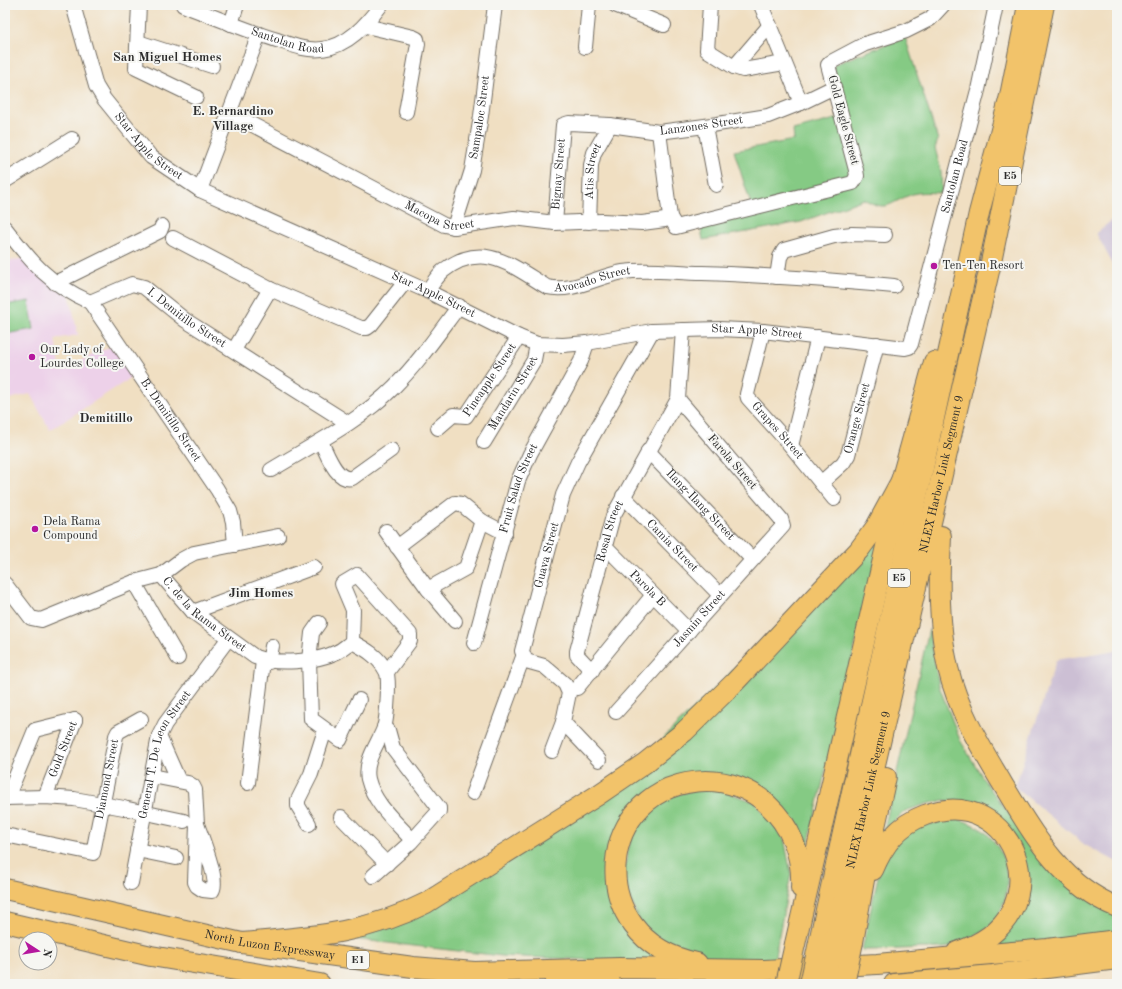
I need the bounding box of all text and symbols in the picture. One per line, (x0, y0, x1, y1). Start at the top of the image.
street label: Santolan Road (249, 26, 325, 55)
district label: San Miguel Homes (113, 51, 222, 64)
street label: Gold Eagle Street (825, 74, 861, 166)
street label: Sampaloc Street (468, 75, 492, 160)
district label: E. Bernardino Village (192, 105, 274, 133)
street label: Star Apple Street (112, 111, 185, 182)
street label: Lanzones Street (659, 114, 744, 138)
street label: Bignay Street (550, 138, 568, 210)
street label: Santolan Road (940, 138, 971, 215)
street label: Atis Street (584, 141, 604, 200)
road number: E5 (999, 167, 1021, 185)
street label: Macopa Street (402, 199, 475, 233)
place label: Ten-Ten Resort (942, 260, 1024, 272)
marker: Ten-Ten Resort (929, 261, 939, 271)
street label: Avocado Street (554, 265, 631, 294)
street label: Star Apple Street (389, 270, 477, 320)
street label: I. Demitillo Street (145, 286, 228, 350)
street label: Star Apple Street (711, 323, 803, 342)
street label: Pineapple Street (461, 341, 519, 419)
place label: Our Lady of Lourdes College (40, 344, 124, 370)
marker: Our Lady of Lourdes College (27, 352, 37, 362)
street label: Mandarin Street (487, 356, 540, 433)
street label: B. Demitillo Street (138, 376, 203, 464)
street label: Orange Street (843, 382, 873, 455)
street label: NLEX Harbor Link Segment 9 (918, 394, 966, 554)
street label: Grapes Street (749, 400, 805, 462)
district label: Demitillo (79, 412, 133, 425)
street label: Farola Street (705, 432, 759, 492)
street label: Fruit Salad Street (498, 442, 540, 535)
street label: Ilang-Ilang Street (663, 467, 737, 543)
street label: Rosal Street (595, 499, 626, 564)
place label: Dela Rama Compound (43, 516, 100, 542)
street label: Camia Street (644, 518, 700, 574)
street label: Guava Street (533, 521, 562, 589)
marker: Dela Rama Compound (30, 524, 40, 534)
street label: Parola B (627, 568, 667, 609)
road number: E5 (888, 569, 910, 587)
street label: C. de la Rama Street (160, 575, 248, 654)
district label: Jim Homes (229, 587, 294, 600)
street label: Jasmin Street (671, 588, 728, 650)
street label: General T. De Leon Street (137, 688, 194, 820)
street label: NLEX Harbor Link Segment 9 (845, 710, 893, 870)
street label: Gold Street (47, 720, 80, 779)
street label: Diamond Street (94, 738, 121, 821)
street label: North Luzon Expressway (203, 929, 337, 962)
north arrow (18, 931, 58, 971)
text: N (40, 948, 53, 959)
road number: E1 (347, 951, 369, 969)

